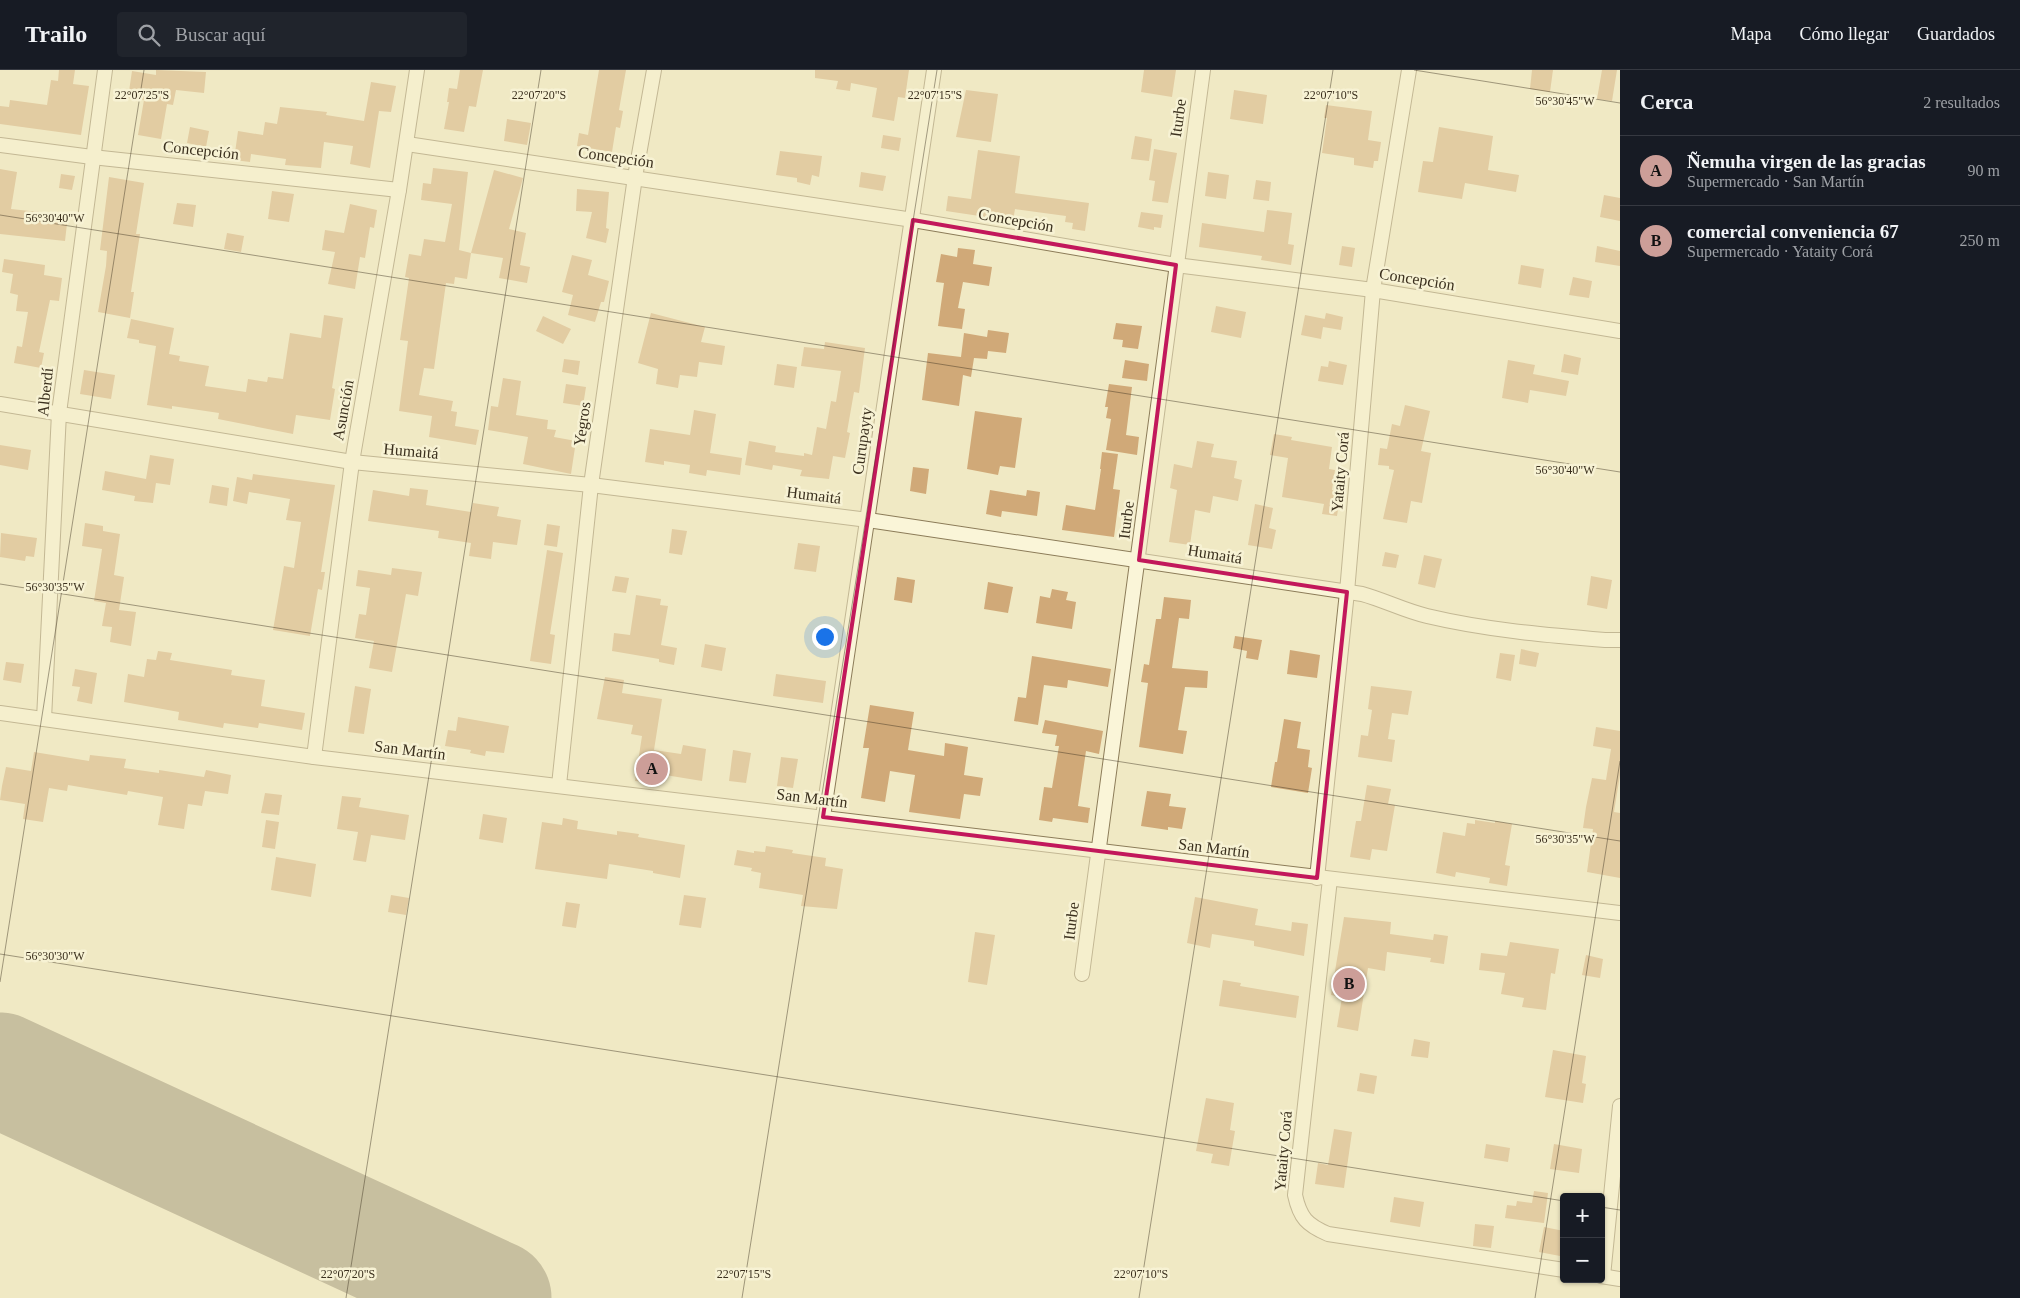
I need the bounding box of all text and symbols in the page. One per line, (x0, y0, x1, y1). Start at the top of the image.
search box (117, 12, 467, 57)
text: Trailo (25, 21, 87, 47)
icon: search (135, 21, 163, 49)
text: Buscar aquí (175, 24, 265, 45)
text: Mapa (1731, 24, 1772, 44)
text: Cómo llegar (1800, 24, 1889, 44)
text: Guardados (1917, 24, 1995, 44)
text: 22°07'25"S (115, 88, 169, 102)
text: 22°07'20"S (512, 88, 566, 102)
text: 22°07'15"S (908, 88, 962, 102)
text: 22°07'10"S (1304, 88, 1358, 102)
text: Cerca (1640, 90, 1693, 114)
text: 56°30'45"W (1535, 94, 1595, 108)
text: 2 resultados (1923, 94, 2000, 111)
street label: Iturbe (1167, 98, 1189, 138)
street label: Concepción (162, 138, 240, 163)
street label: Concepción (577, 143, 655, 172)
text: Ñemuha virgen de las gracias (1687, 151, 1926, 172)
text: A (1650, 162, 1662, 179)
text: 90 m (1968, 162, 2000, 179)
text: Supermercado · San Martín (1687, 173, 1864, 190)
street label: Concepción (977, 205, 1055, 236)
text: 56°30'40"W (25, 211, 85, 225)
text: comercial conveniencia 67 (1687, 221, 1899, 242)
text: B (1651, 232, 1661, 249)
text: 250 m (1960, 232, 2000, 249)
text: Supermercado · Yataity Corá (1687, 243, 1873, 260)
street label: Concepción (1378, 265, 1456, 294)
street label: Alberdí (34, 366, 56, 417)
street label: Asunción (329, 378, 357, 442)
street label: Yegros (570, 401, 595, 447)
street label: Curupayty (849, 406, 876, 476)
street label: Yataity Corá (1328, 431, 1353, 513)
street label: Humaitá (383, 440, 439, 462)
text: 56°30'40"W (1535, 463, 1595, 477)
street label: Humaitá (786, 483, 842, 507)
street label: Iturbe (1115, 500, 1137, 540)
street label: Humaitá (1186, 541, 1244, 567)
text: 56°30'35"W (25, 580, 85, 594)
your location (812, 624, 838, 650)
street label: San Martín (373, 737, 447, 763)
pin: A (636, 750, 668, 788)
street label: San Martín (775, 785, 849, 811)
text: 56°30'35"W (1535, 832, 1595, 846)
street label: San Martín (1177, 835, 1251, 861)
street label: Iturbe (1060, 901, 1082, 941)
text: 56°30'30"W (25, 949, 85, 963)
pin: B (1333, 965, 1365, 1003)
street label: Yataity Corá (1271, 1110, 1296, 1192)
map controls (1560, 1193, 1605, 1283)
button: + (1560, 1193, 1605, 1238)
button: − (1560, 1238, 1605, 1283)
text: 22°07'20"S (321, 1267, 375, 1281)
text: 22°07'15"S (717, 1267, 771, 1281)
text: 22°07'10"S (1114, 1267, 1168, 1281)

